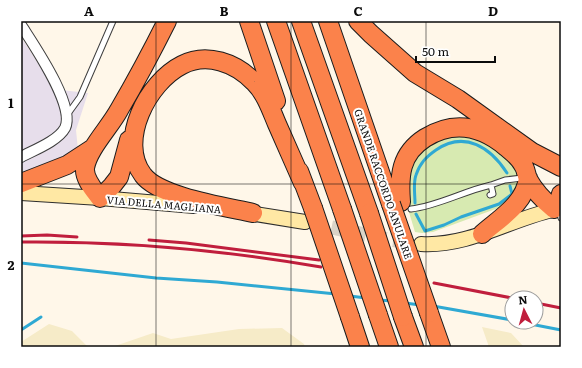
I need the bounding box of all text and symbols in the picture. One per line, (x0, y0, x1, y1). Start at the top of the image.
text: A (84, 1, 94, 20)
text: B (220, 1, 229, 20)
text: C (353, 1, 363, 20)
text: D (488, 1, 498, 20)
scale bar (416, 38, 495, 64)
text: 50 m (422, 42, 449, 60)
text: 1 (8, 93, 14, 112)
street label: GRANDE RACCORDO ANULARE (351, 107, 417, 261)
street label: VIA DELLA MAGLIANA (106, 192, 222, 217)
text: 2 (8, 255, 15, 274)
north arrow (504, 290, 544, 330)
text: N (517, 291, 528, 307)

